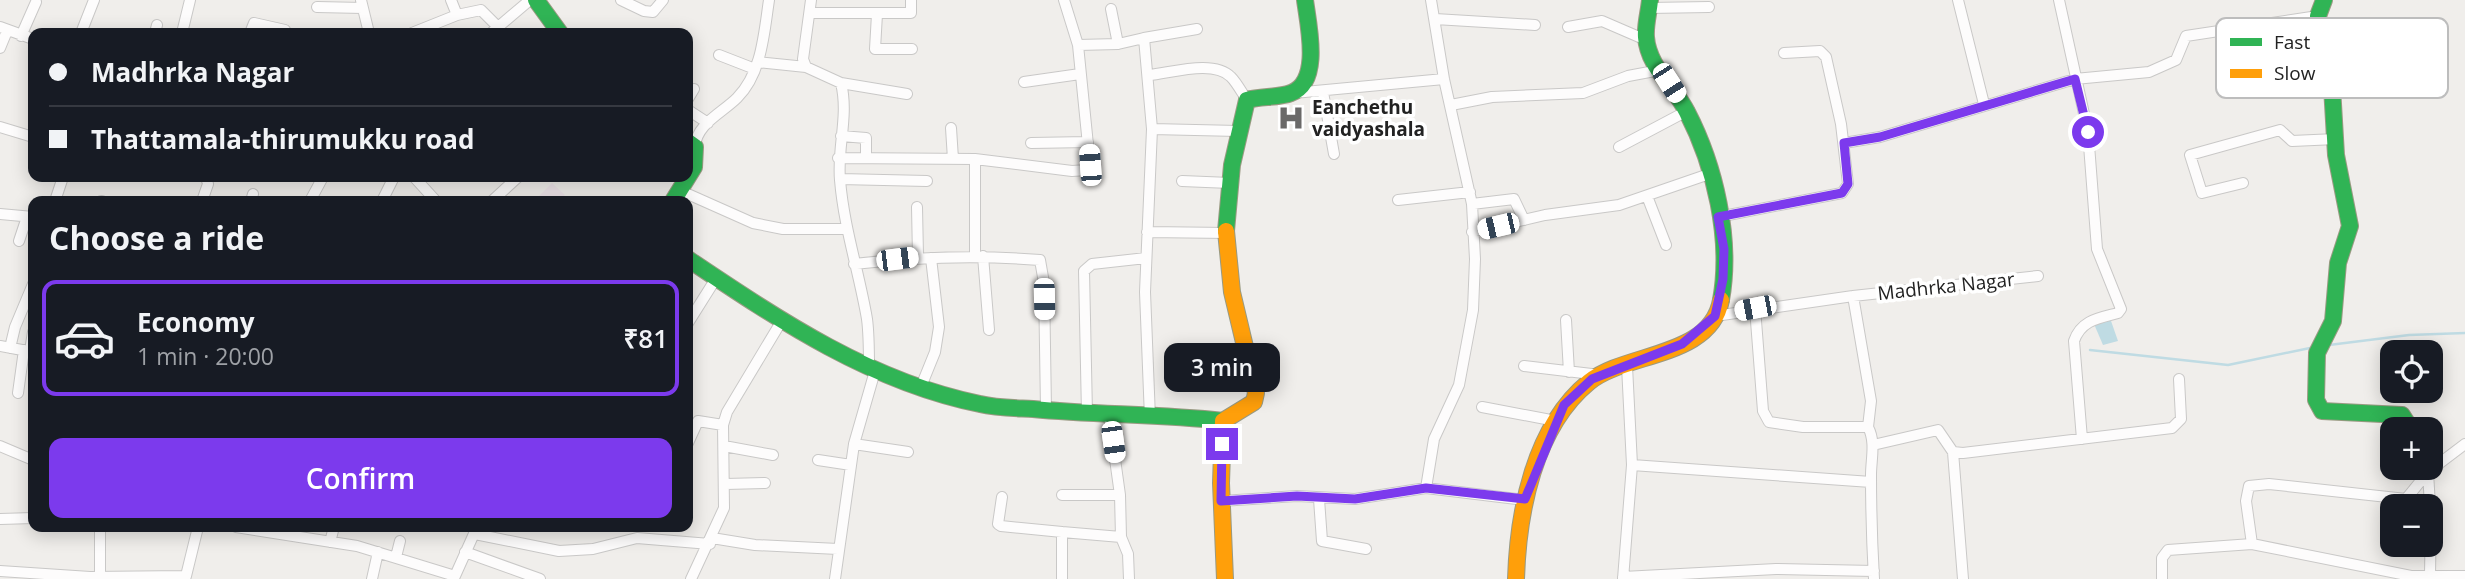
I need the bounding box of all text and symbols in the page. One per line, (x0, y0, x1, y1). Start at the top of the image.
legend (2216, 18, 2448, 98)
text: Fast (2274, 29, 2310, 55)
text: Madhrka Nagar (91, 54, 294, 90)
car (1649, 60, 1690, 106)
text: Slow (2274, 60, 2316, 86)
place label: Eanchethu vaidyashala (1312, 94, 1425, 142)
hospital icon: Eanchethu vaidyashala (1276, 103, 1306, 133)
route start (2072, 116, 2104, 148)
text: Thattamala-thirumukku road (91, 121, 474, 157)
car (1079, 143, 1102, 187)
car (1476, 211, 1521, 241)
text: Choose a ride (49, 216, 264, 259)
car (875, 246, 920, 272)
street label: Madhrka Nagar (1876, 266, 2016, 306)
car (1034, 278, 1055, 320)
car (1733, 294, 1778, 322)
text: Economy (137, 304, 255, 340)
icon: car (53, 307, 116, 370)
text: ₹81 (623, 320, 668, 356)
text: 1 min · 20:00 (137, 340, 274, 372)
map controls (2380, 340, 2443, 557)
button: locate (2380, 340, 2443, 403)
callout: 3 min (1164, 342, 1280, 392)
text: 3 min (1191, 351, 1253, 383)
button: + (2380, 417, 2443, 480)
car (1100, 420, 1127, 464)
route end (1206, 428, 1238, 460)
button: Confirm (49, 438, 672, 518)
button: − (2380, 494, 2443, 557)

